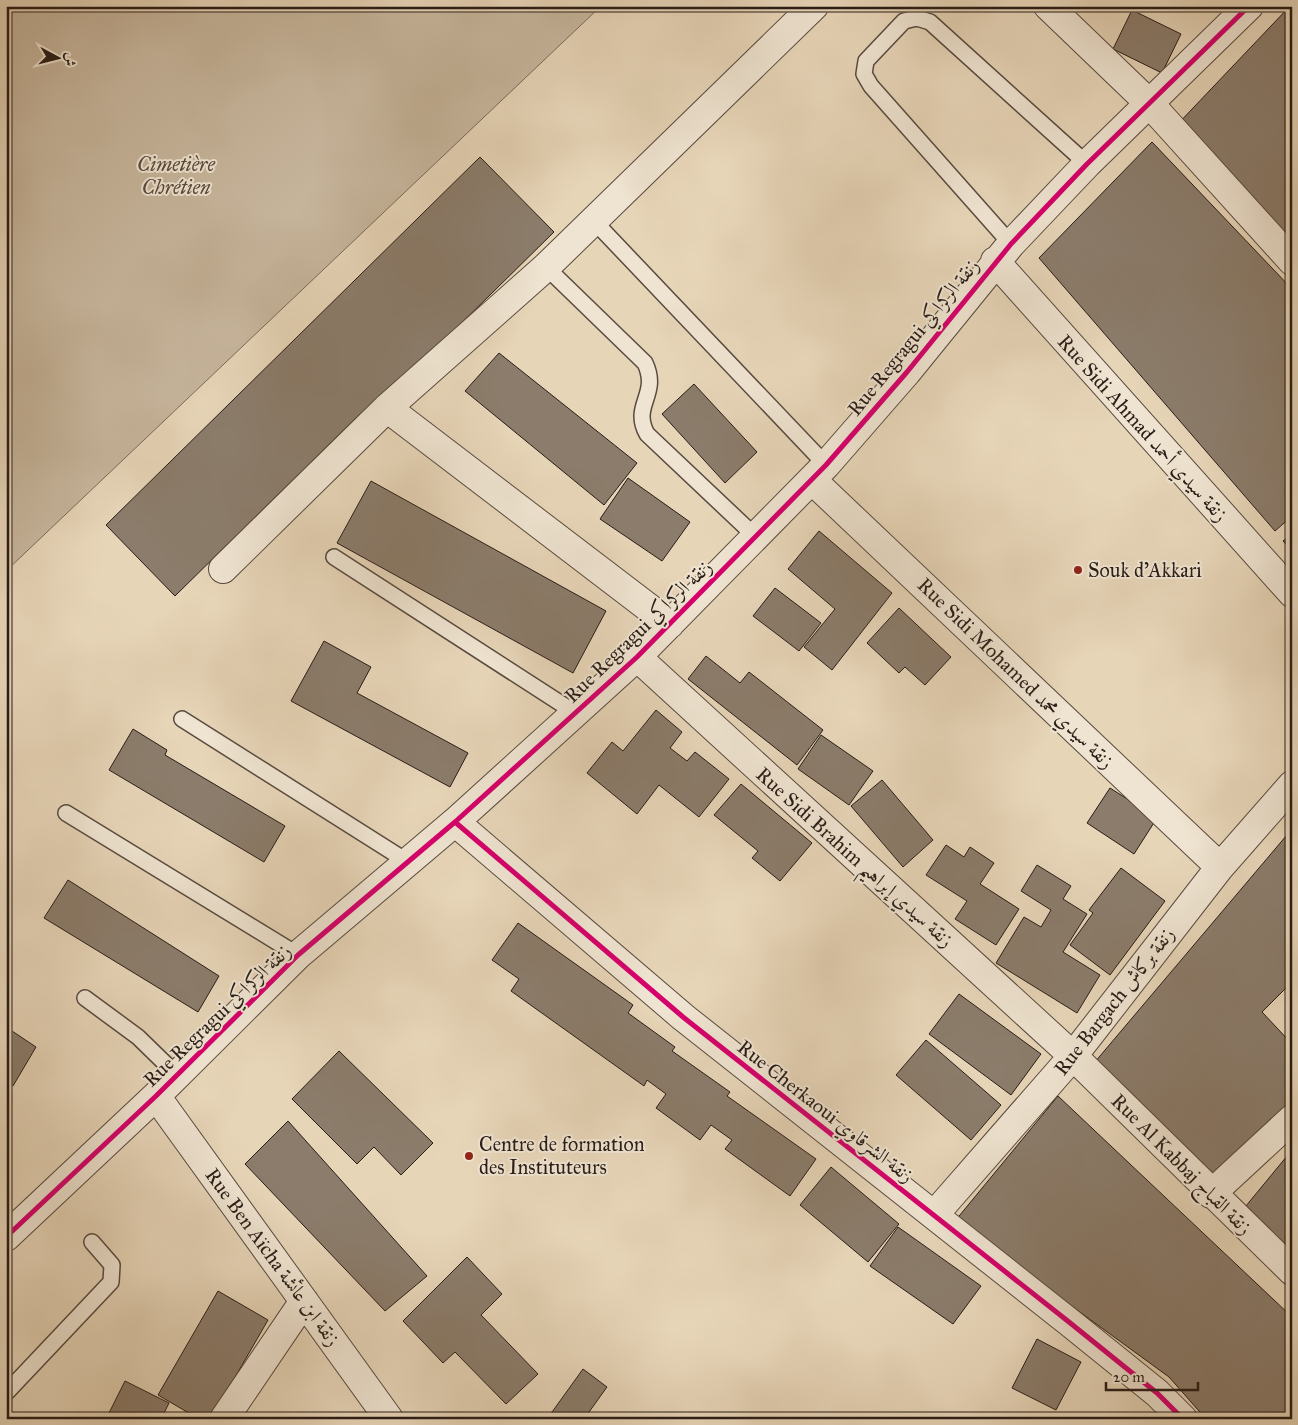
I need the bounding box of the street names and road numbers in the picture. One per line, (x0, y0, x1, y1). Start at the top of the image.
street label: Rue Regragui زنقة الركراكي (842, 254, 987, 423)
street label: Rue Sidi Ahmad زنقة سيدي أحمد (1050, 328, 1235, 529)
street label: Rue Regragui زنقة الركراكي (559, 554, 719, 710)
street label: Rue Sidi Mohamed زنقة سيدي محمد (910, 573, 1119, 776)
street label: Rue Sidi Brahim زنقة سيدي إبراهيم (746, 762, 959, 958)
street label: Rue Bargach زنقة بركاش (1049, 922, 1180, 1080)
street label: Rue Regragui زنقة الركراكي (138, 938, 298, 1094)
street label: Rue Cherkaoui زنقة الشرقاوي (730, 1035, 919, 1191)
street label: Rue Al Kabbaj زنقة القباج (1102, 1089, 1257, 1244)
street label: Rue Ben Aïcha زنقة ابن عائشة (200, 1163, 346, 1351)

